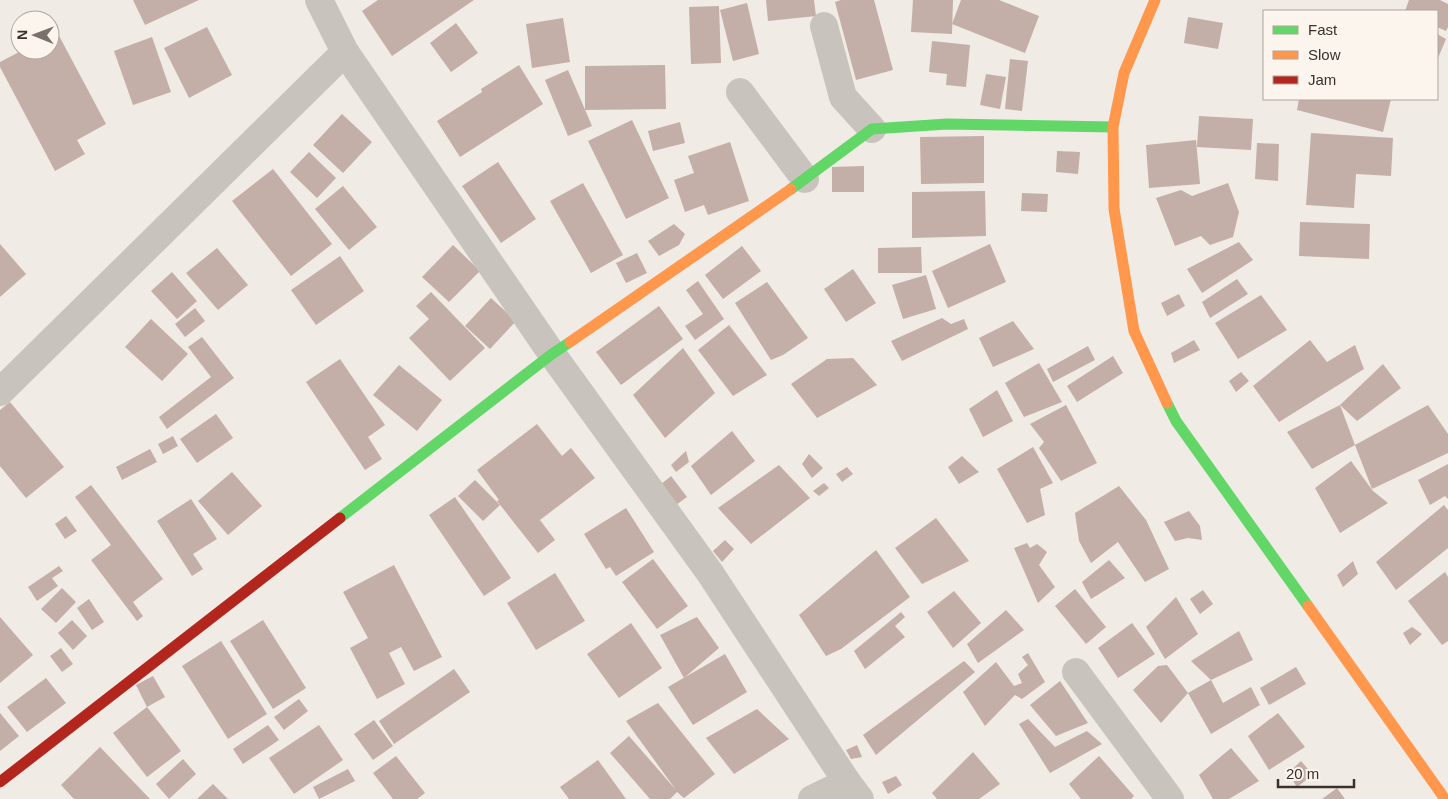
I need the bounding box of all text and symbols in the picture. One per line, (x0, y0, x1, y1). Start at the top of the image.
north arrow (10, 10, 60, 60)
legend (1263, 10, 1438, 100)
text: Fast (1308, 21, 1338, 38)
text: N (14, 30, 30, 40)
text: Slow (1308, 46, 1341, 63)
text: Jam (1308, 71, 1336, 88)
scale bar (1278, 756, 1354, 788)
text: 20 m (1286, 765, 1319, 782)

